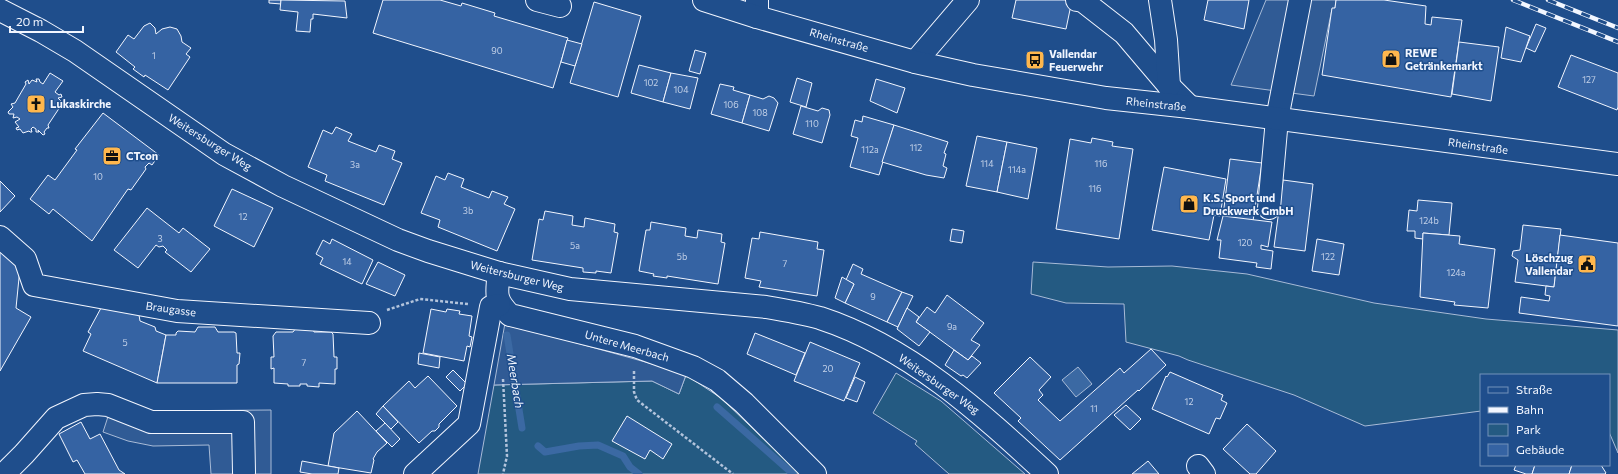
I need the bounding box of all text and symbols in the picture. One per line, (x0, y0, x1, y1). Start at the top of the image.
scale bar (10, 8, 83, 34)
text: 20 m (16, 14, 43, 28)
street label: Rheinstraße (808, 25, 870, 54)
house number: 90 (491, 45, 503, 56)
place label: REWE Getränkemarkt (1405, 46, 1483, 72)
place label: Vallendar Feuerwehr (1049, 47, 1104, 73)
shop icon: REWE Getränkemarkt (1380, 48, 1402, 70)
bus stop icon: Vallendar Feuerwehr (1024, 49, 1046, 71)
house number: 1 (152, 50, 156, 61)
house number: 127 (1582, 74, 1596, 85)
house number: 102 (644, 77, 658, 88)
house number: 104 (673, 84, 689, 95)
church icon: Lukaskirche (25, 93, 47, 115)
street label: Rheinstraße (1125, 94, 1187, 113)
place label: Lukaskirche (50, 97, 111, 110)
house number: 106 (723, 99, 739, 110)
house number: 108 (752, 107, 768, 118)
street label: Weitersburger Weg (166, 111, 254, 173)
house number: 110 (805, 118, 819, 129)
street label: Rheinstraße (1447, 135, 1509, 156)
house number: 112 (910, 142, 922, 153)
house number: 112a (861, 144, 879, 155)
office icon: CTcon (101, 145, 123, 167)
place label: CTcon (126, 149, 158, 162)
house number: 114 (980, 158, 994, 169)
house number: 116 (1094, 158, 1108, 169)
house number: 3a (350, 159, 360, 170)
house number: 114a (1008, 164, 1026, 175)
house number: 10 (93, 171, 103, 182)
house number: 116 (1088, 183, 1102, 194)
place label: K.S. Sport und Druckwerk GmbH (1203, 191, 1294, 217)
shop icon: K.S. Sport und Druckwerk GmbH (1178, 193, 1200, 215)
house number: 3b (463, 205, 473, 216)
house number: 12 (239, 211, 247, 222)
house number: 124b (1419, 215, 1439, 226)
house number: 3 (157, 233, 163, 244)
house number: 120 (1238, 237, 1252, 248)
house number: 5a (570, 240, 580, 251)
house number: 5b (677, 251, 687, 262)
house number: 122 (1321, 251, 1335, 262)
place label: Löschzug Vallendar (1525, 251, 1573, 277)
public building icon: Löschzug Vallendar (1576, 253, 1598, 275)
house number: 14 (342, 256, 352, 267)
street label: Weitersburger Weg (469, 258, 565, 293)
house number: 7 (783, 258, 788, 269)
house number: 124a (1447, 267, 1466, 278)
house number: 9 (870, 291, 876, 302)
street label: Braugasse (145, 299, 197, 318)
house number: 9a (947, 321, 957, 332)
street label: Untere Meerbach (583, 327, 671, 364)
house number: 5 (122, 337, 128, 348)
street label: Weitersburger Weg (896, 351, 982, 416)
water label: Meerbach (505, 353, 527, 409)
house number: 7 (302, 357, 307, 368)
house number: 20 (823, 363, 834, 374)
legend (1480, 374, 1610, 466)
text: Straße (1516, 382, 1552, 396)
house number: 12 (1185, 396, 1193, 407)
text: Bahn (1516, 402, 1544, 416)
house number: 11 (1090, 403, 1098, 414)
text: Park (1516, 422, 1542, 436)
text: Gebäude (1516, 442, 1564, 456)

